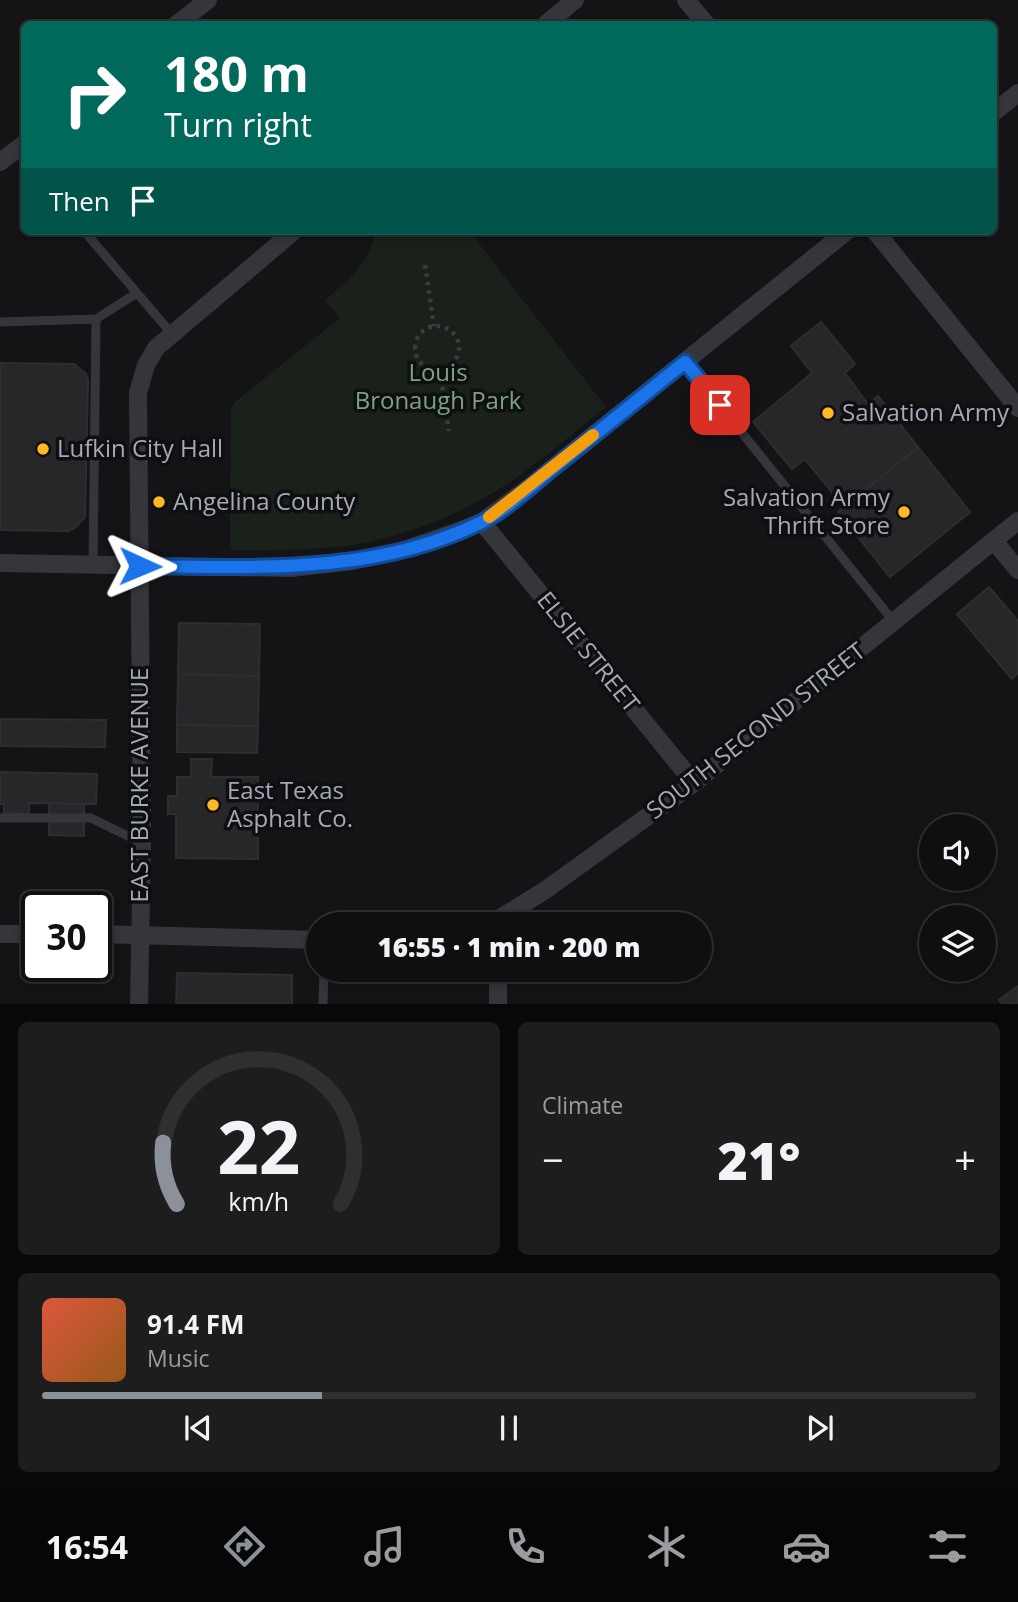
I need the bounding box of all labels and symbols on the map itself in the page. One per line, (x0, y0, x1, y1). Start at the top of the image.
park label: Louis Bronaugh Park (355, 355, 522, 416)
pin (690, 375, 750, 435)
place label: Salvation Army (842, 395, 1010, 428)
marker: Salvation Army (820, 405, 836, 421)
place label: Lufkin City Hall (57, 431, 223, 464)
marker: Lufkin City Hall (35, 441, 51, 457)
place label: Salvation Army Thrift Store (723, 480, 891, 541)
place label: Angelina County (173, 484, 356, 517)
marker: Angelina County (151, 494, 167, 510)
marker: Salvation Army Thrift Store (896, 504, 912, 520)
position arrow (103, 529, 177, 603)
street label: ELSIE STREET (530, 584, 648, 718)
street label: SOUTH SECOND STREET (639, 634, 871, 826)
street label: EAST BURKE AVENUE (122, 668, 155, 902)
place label: East Texas Asphalt Co. (227, 773, 353, 834)
marker: East Texas Asphalt Co. (205, 797, 221, 813)
speed limit sign: 30 (21, 891, 112, 982)

